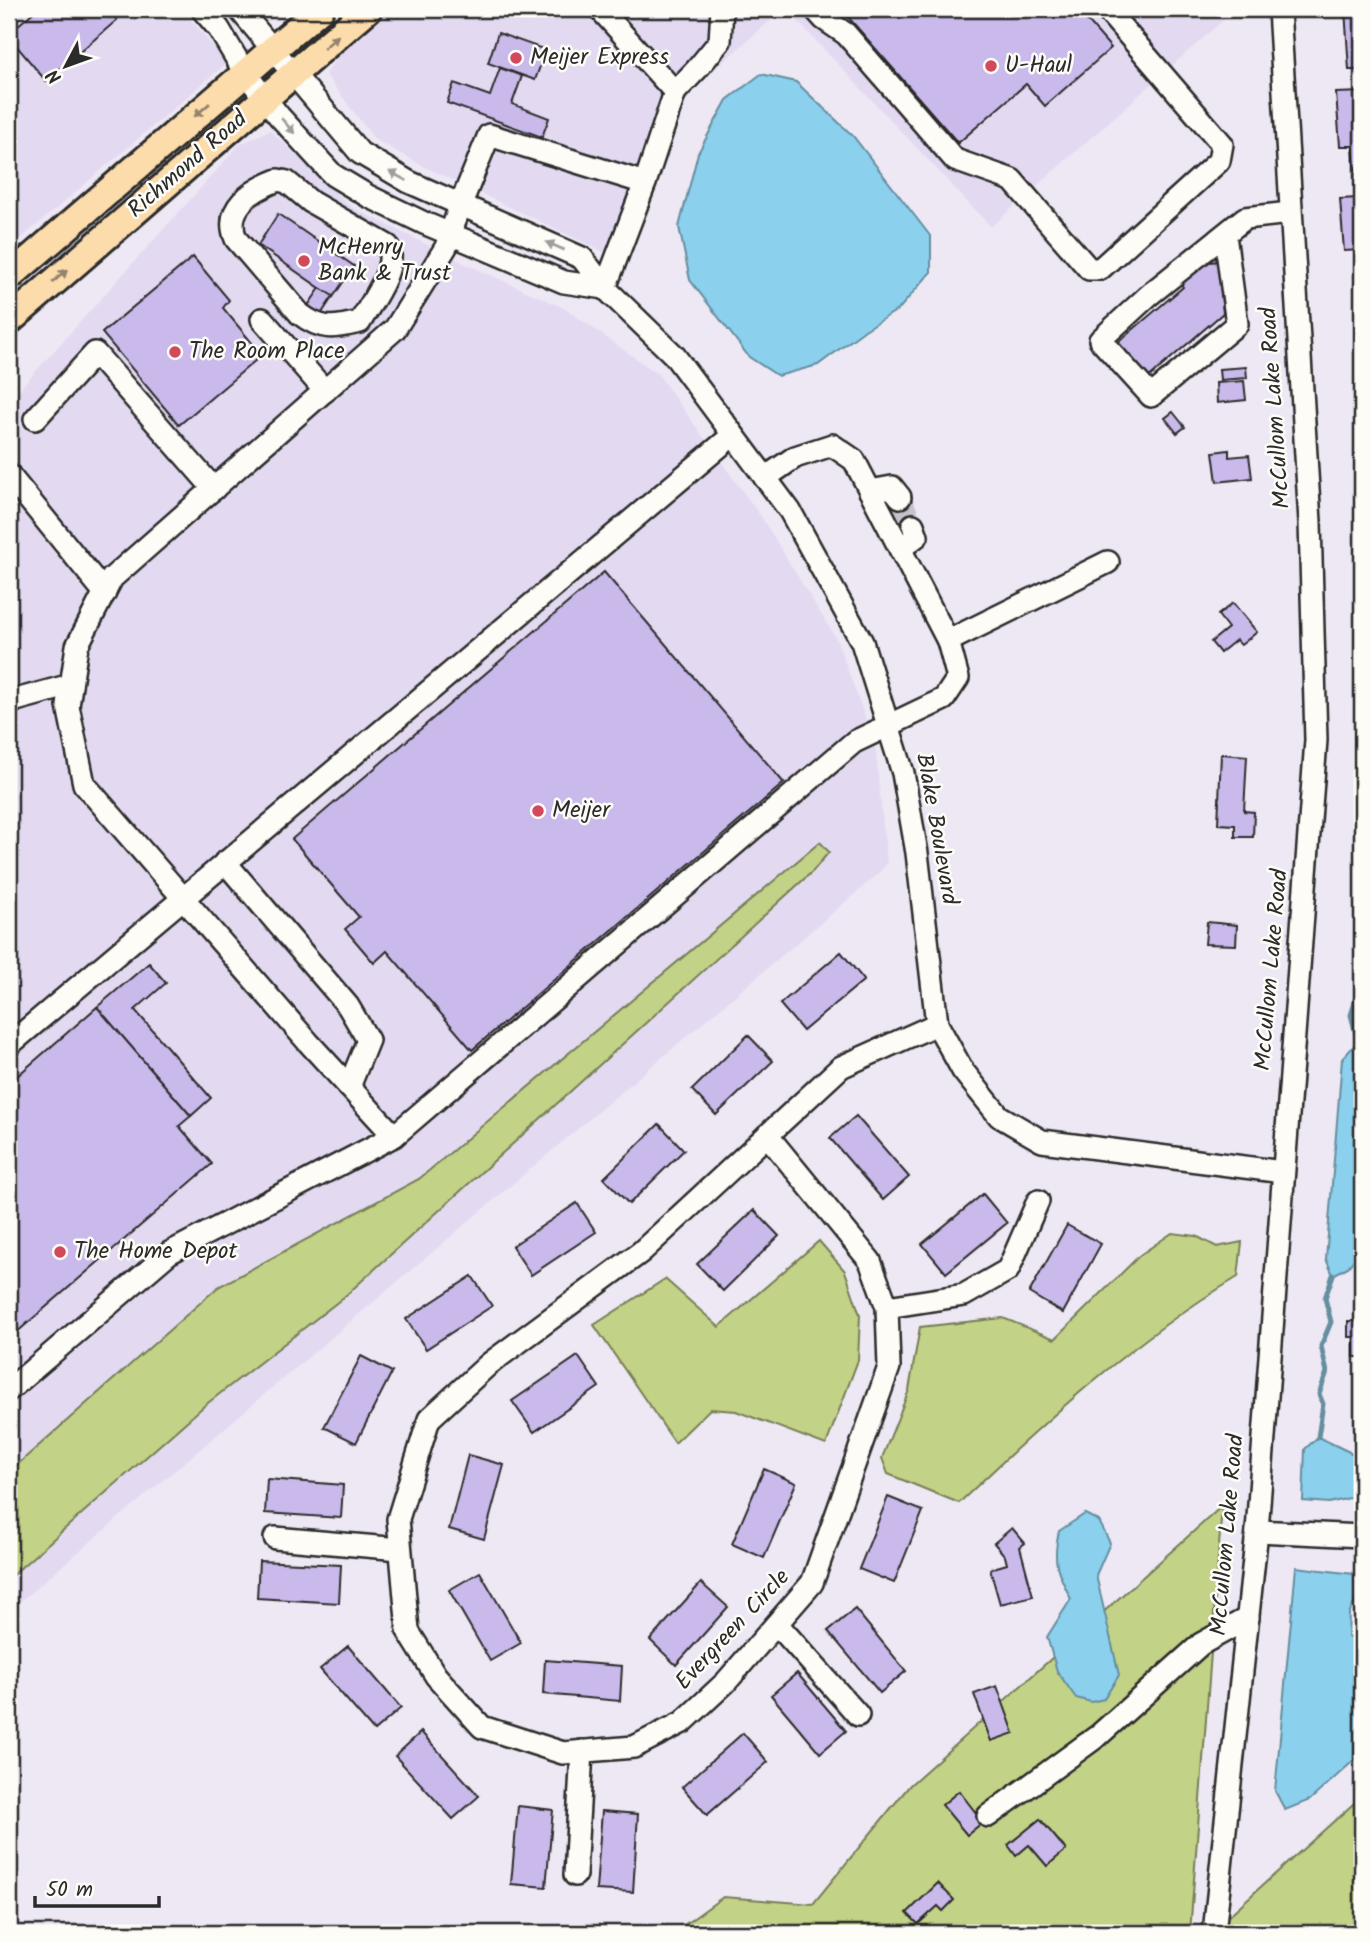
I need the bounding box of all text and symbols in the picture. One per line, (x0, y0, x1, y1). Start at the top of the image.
north arrow (32, 32, 102, 102)
one-way arrow (322, 34, 340, 50)
place label: Meijer Express (530, 40, 669, 76)
place label: U-Haul (1005, 48, 1073, 84)
marker: Meijer Express (508, 50, 524, 66)
marker: U-Haul (983, 58, 999, 74)
text: N (39, 61, 70, 90)
street label: Richmond Road (120, 102, 257, 228)
one-way arrow (194, 102, 211, 117)
one-way arrow (280, 117, 296, 135)
one-way arrow (388, 171, 408, 183)
place label: McHenry Bank & Trust (318, 230, 452, 292)
one-way arrow (544, 240, 565, 251)
marker: McHenry Bank & Trust (296, 253, 312, 269)
one-way arrow (51, 268, 69, 284)
street label: McCullom Lake Road (1251, 305, 1301, 510)
place label: The Room Place (189, 334, 345, 370)
marker: The Room Place (167, 344, 183, 360)
street label: Blake Boulevard (905, 750, 967, 908)
place label: Meijer (552, 793, 611, 829)
marker: Meijer (530, 803, 546, 819)
street label: McCullom Lake Road (1245, 867, 1299, 1072)
place label: The Home Depot (74, 1234, 239, 1270)
marker: The Home Depot (52, 1244, 68, 1260)
street label: McCullom Lake Road (1201, 1432, 1255, 1637)
street label: Evergreen Circle (667, 1561, 799, 1699)
scale bar (35, 1865, 159, 1909)
text: 50 m (46, 1874, 93, 1907)

